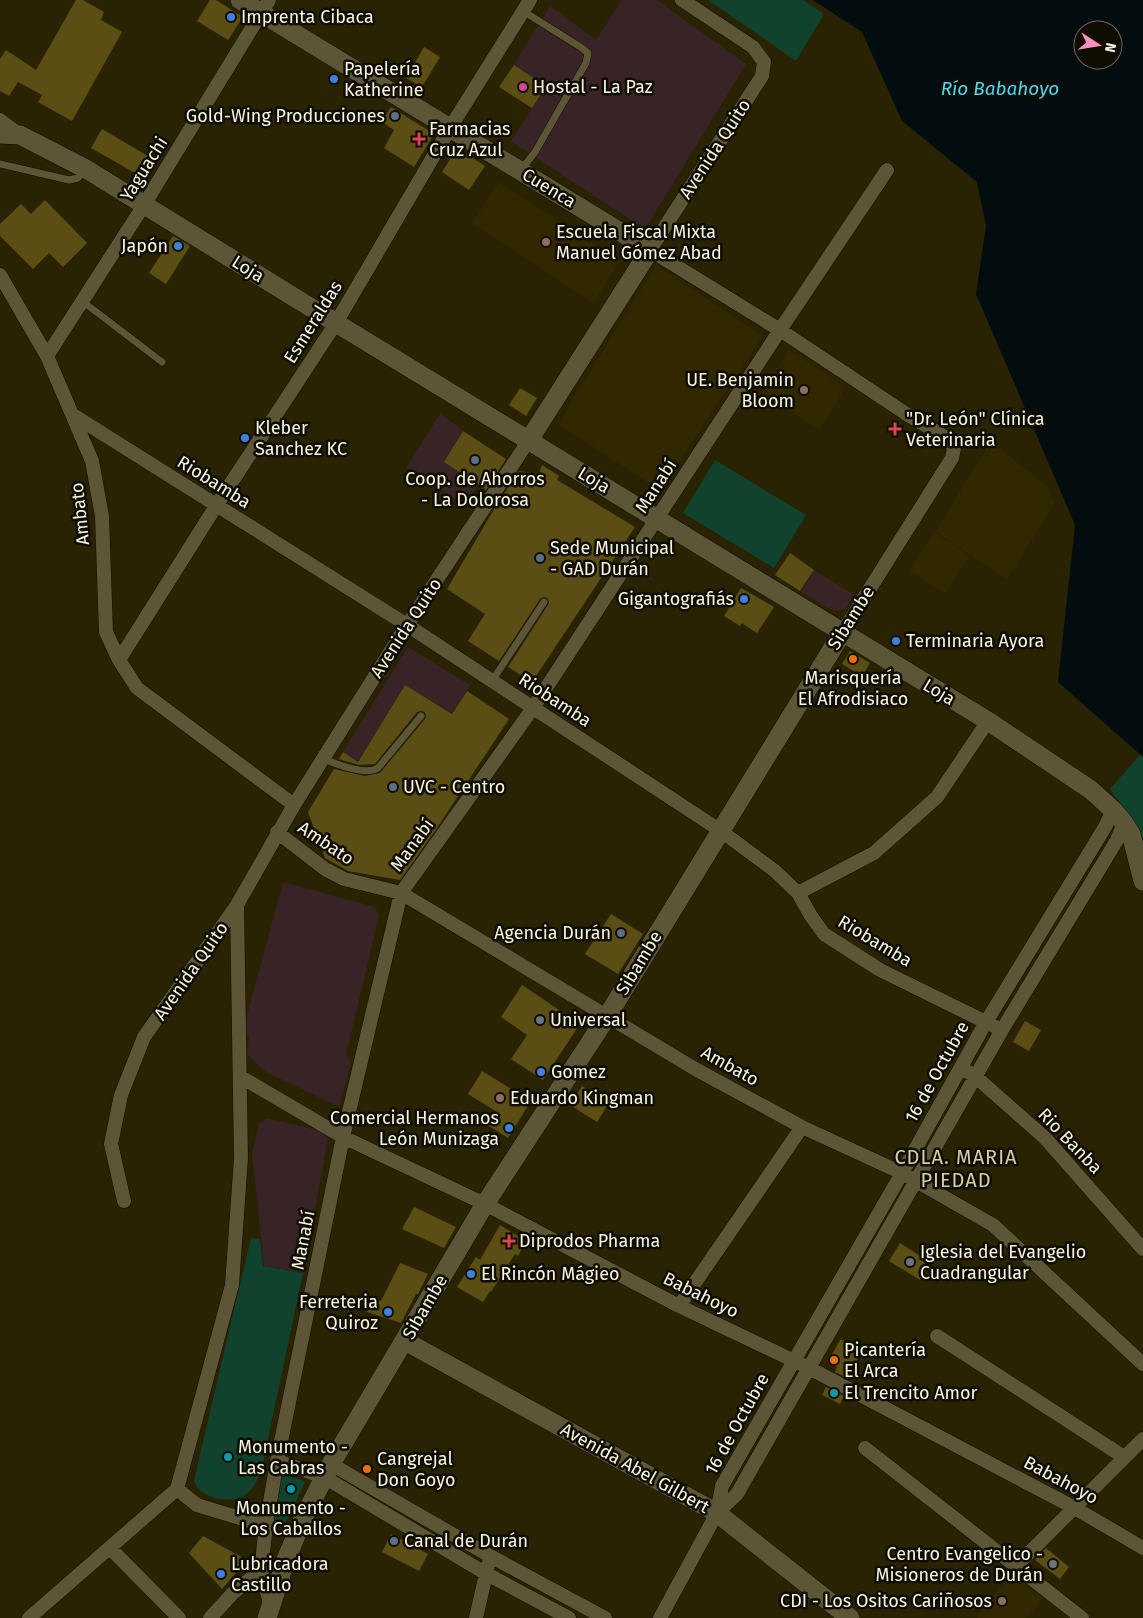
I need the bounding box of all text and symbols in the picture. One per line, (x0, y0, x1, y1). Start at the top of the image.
place label: Imprenta Cibaca (241, 6, 374, 28)
marker: Imprenta Cibaca (225, 11, 237, 23)
north arrow (1073, 20, 1123, 70)
text: N (1101, 41, 1120, 54)
place label: Papelería Katherine (344, 58, 424, 101)
marker: Papelería Katherine (328, 73, 340, 85)
place label: Hostal - La Paz (533, 76, 653, 98)
water label: Río Babahoyo (941, 77, 1059, 100)
marker: Hostal - La Paz (517, 81, 529, 93)
street label: Avenida Quito (675, 95, 755, 203)
place label: Gold-Wing Producciones (186, 105, 385, 127)
marker: Gold-Wing Producciones (389, 110, 401, 122)
place label: Farmacias Cruz Azul (429, 118, 510, 161)
street label: Yaguachi (116, 133, 172, 205)
marker: Farmacias Cruz Azul (413, 133, 425, 145)
street label: Cuenca (518, 163, 580, 213)
place label: Escuela Fiscal Mixta Manuel Gómez Abad (556, 221, 722, 264)
place label: Japón (121, 235, 168, 257)
marker: Escuela Fiscal Mixta Manuel Gómez Abad (540, 236, 552, 248)
marker: Japón (172, 240, 184, 252)
street label: Loja (228, 251, 268, 287)
street label: Esmeraldas (279, 277, 347, 367)
place label: UE. Benjamin Bloom (686, 369, 794, 412)
marker: UE. Benjamin Bloom (798, 384, 810, 396)
place label: "Dr. León" Clínica Veterinaria (906, 408, 1045, 451)
place label: Kleber Sanchez KC (255, 417, 347, 460)
marker: "Dr. León" Clínica Veterinaria (888, 422, 902, 436)
marker: Kleber Sanchez KC (239, 432, 251, 444)
street label: Riobamba (173, 451, 255, 513)
marker: Coop. de Ahorros - La Dolorosa (469, 454, 481, 466)
street label: Manabí (630, 455, 682, 517)
street label: Loja (574, 462, 614, 498)
place label: Coop. de Ahorros - La Dolorosa (405, 468, 545, 511)
street label: Ambato (66, 482, 94, 546)
place label: Sede Municipal - GAD Durán (550, 537, 674, 580)
marker: Sede Municipal - GAD Durán (534, 552, 546, 564)
street label: Avenida Quito (366, 574, 446, 682)
street label: Sibambe (823, 582, 879, 654)
place label: Gigantografiás (618, 588, 734, 610)
marker: Gigantografiás (738, 593, 750, 605)
place label: Terminaria Ayora (906, 630, 1044, 652)
marker: Terminaria Ayora (890, 635, 902, 647)
marker: Marisquería El Afrodisiaco (847, 653, 859, 665)
place label: Marisquería El Afrodisiaco (798, 667, 908, 710)
street label: Riobamba (514, 668, 596, 732)
street label: Loja (919, 674, 959, 710)
place label: UVC - Centro (403, 776, 505, 798)
marker: UVC - Centro (387, 781, 399, 793)
street label: Manabí (385, 814, 439, 876)
street label: Ambato (294, 816, 358, 870)
street label: Riobamba (834, 910, 916, 972)
street label: Avenida Quito (149, 918, 233, 1024)
place label: Agencia Durán (494, 922, 611, 944)
street label: Sibambe (611, 927, 667, 999)
marker: Agencia Durán (615, 927, 627, 939)
place label: Universal (550, 1009, 626, 1031)
marker: Universal (534, 1014, 546, 1026)
street label: 16 de Octubre (900, 1017, 974, 1127)
street label: Ambato (697, 1041, 763, 1091)
place label: Gomez (551, 1061, 606, 1083)
marker: Gomez (535, 1066, 547, 1078)
place label: Eduardo Kingman (510, 1087, 654, 1109)
marker: Eduardo Kingman (494, 1092, 506, 1104)
street label: Rio Banba (1033, 1104, 1107, 1178)
place label: Comercial Hermanos León Munizaga (330, 1107, 499, 1150)
marker: Comercial Hermanos León Munizaga (503, 1122, 515, 1134)
district label: CDLA. MARIA PIEDAD (894, 1145, 1018, 1192)
street label: Manabí (286, 1208, 320, 1272)
place label: Diprodos Pharma (519, 1230, 660, 1252)
marker: Diprodos Pharma (503, 1235, 515, 1247)
place label: Iglesia del Evangelio Cuadrangular (920, 1241, 1086, 1284)
marker: Iglesia del Evangelio Cuadrangular (904, 1256, 916, 1268)
place label: El Rincón Mágieo (481, 1263, 620, 1285)
street label: Babahoyo (660, 1267, 742, 1323)
marker: El Rincón Mágieo (465, 1268, 477, 1280)
street label: Sibambe (398, 1271, 452, 1343)
place label: Ferreteria Quiroz (299, 1291, 378, 1334)
marker: Ferreteria Quiroz (382, 1306, 394, 1318)
place label: Picantería El Arca (844, 1339, 926, 1382)
marker: Picantería El Arca (828, 1354, 840, 1366)
street label: 16 de Octubre (700, 1369, 774, 1479)
place label: El Trencito Amor (844, 1382, 978, 1404)
marker: El Trencito Amor (828, 1387, 840, 1399)
street label: Avenida Abel Gilbert (557, 1418, 714, 1518)
place label: Monumento - Las Cabras (238, 1436, 348, 1479)
place label: Cangrejal Don Goyo (377, 1448, 456, 1491)
marker: Monumento - Las Cabras (222, 1451, 234, 1463)
street label: Babahoyo (1020, 1451, 1102, 1509)
marker: Cangrejal Don Goyo (361, 1463, 373, 1475)
marker: Monumento - Los Caballos (285, 1483, 297, 1495)
place label: Monumento - Los Caballos (236, 1497, 346, 1540)
place label: Canal de Durán (404, 1530, 528, 1552)
marker: Canal de Durán (388, 1535, 400, 1547)
place label: Centro Evangelico - Misioneros de Durán (875, 1543, 1043, 1586)
place label: Lubricadora Castillo (231, 1553, 329, 1596)
marker: Centro Evangelico - Misioneros de Durán (1047, 1558, 1059, 1570)
marker: Lubricadora Castillo (215, 1568, 227, 1580)
place label: CDI - Los Ositos Cariñosos (780, 1590, 992, 1612)
marker: CDI - Los Ositos Cariñosos (996, 1595, 1008, 1607)

